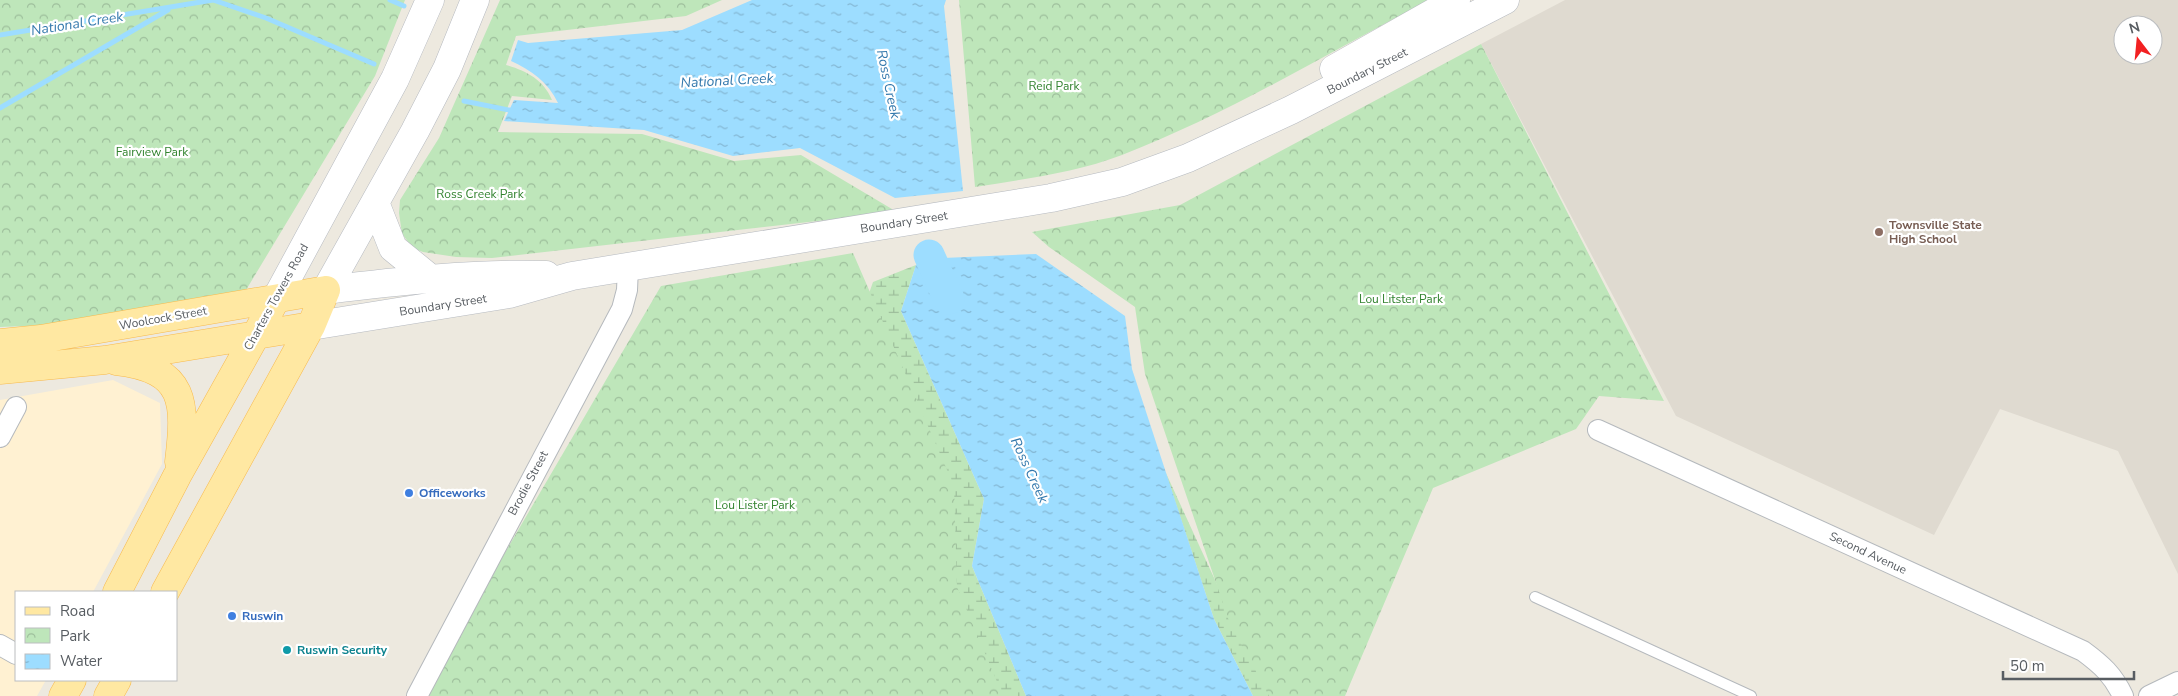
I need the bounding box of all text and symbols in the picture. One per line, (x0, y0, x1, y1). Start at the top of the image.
water label: National Creek (30, 7, 125, 40)
north arrow (2113, 15, 2163, 65)
text: N (2127, 17, 2142, 39)
street label: Boundary Street (1324, 43, 1411, 98)
water label: Ross Creek (872, 48, 905, 121)
water label: National Creek (680, 69, 775, 92)
park label: Reid Park (1028, 78, 1081, 94)
park label: Fairview Park (116, 144, 189, 160)
park label: Ross Creek Park (436, 186, 525, 202)
street label: Boundary Street (859, 207, 950, 237)
place label: Townsville State High School (1889, 217, 1982, 247)
marker: Townsville State High School (1873, 226, 1885, 238)
street label: Charters Towers Road (240, 241, 312, 353)
street label: Boundary Street (398, 290, 489, 320)
park label: Lou Litster Park (1359, 291, 1444, 307)
street label: Woolcock Street (118, 302, 209, 334)
water label: Ross Creek (1006, 434, 1053, 507)
street label: Brodie Street (504, 447, 552, 518)
place label: Officeworks (419, 485, 486, 501)
marker: Officeworks (403, 487, 415, 499)
park label: Lou Lister Park (715, 497, 796, 513)
street label: Second Avenue (1827, 528, 1909, 578)
legend (15, 591, 178, 681)
text: Road (60, 601, 95, 621)
place label: Ruswin (242, 608, 283, 624)
marker: Ruswin (226, 610, 238, 622)
text: Park (60, 626, 90, 646)
place label: Ruswin Security (297, 642, 388, 658)
marker: Ruswin Security (281, 644, 293, 656)
scale bar (2003, 648, 2134, 680)
text: Water (60, 651, 103, 671)
text: 50 m (2010, 656, 2045, 676)

